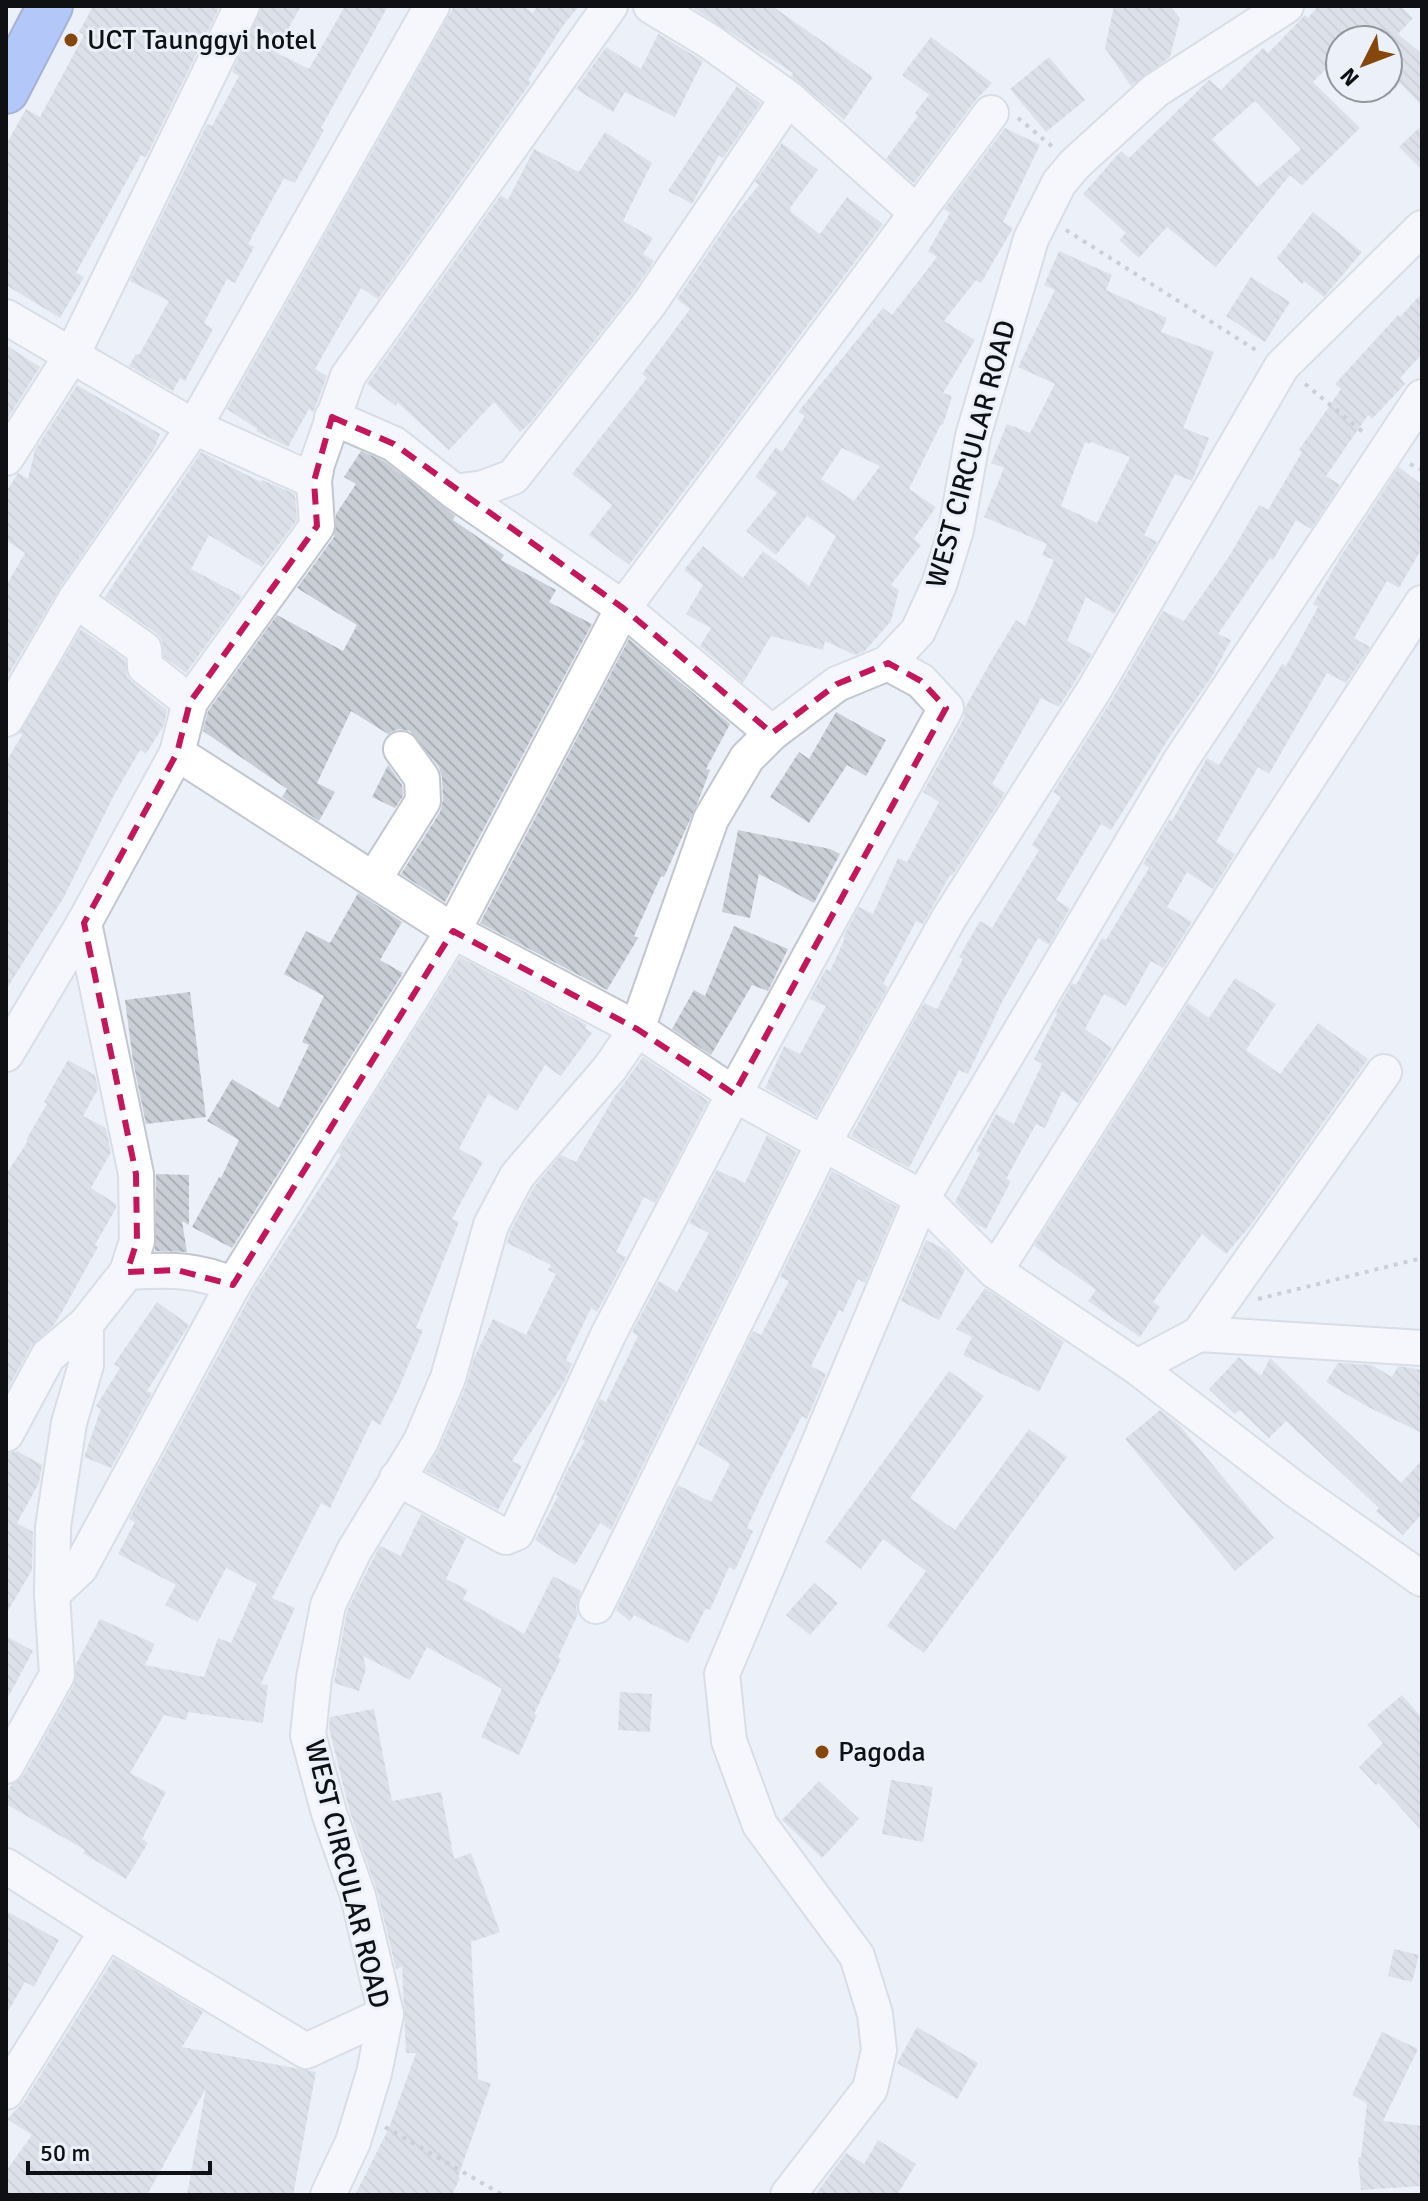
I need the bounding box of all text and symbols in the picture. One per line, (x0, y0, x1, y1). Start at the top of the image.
place label: UCT Taunggyi hotel (87, 23, 317, 57)
north arrow (1324, 24, 1404, 104)
marker: UCT Taunggyi hotel (62, 31, 80, 49)
text: N (1334, 62, 1365, 92)
street label: WEST CIRCULAR ROAD (919, 316, 1023, 592)
place label: Pagoda (838, 1735, 926, 1769)
street label: WEST CIRCULAR ROAD (297, 1736, 397, 2012)
marker: Pagoda (813, 1743, 831, 1761)
scale bar (28, 2125, 210, 2175)
text: 50 m (40, 2138, 90, 2168)

